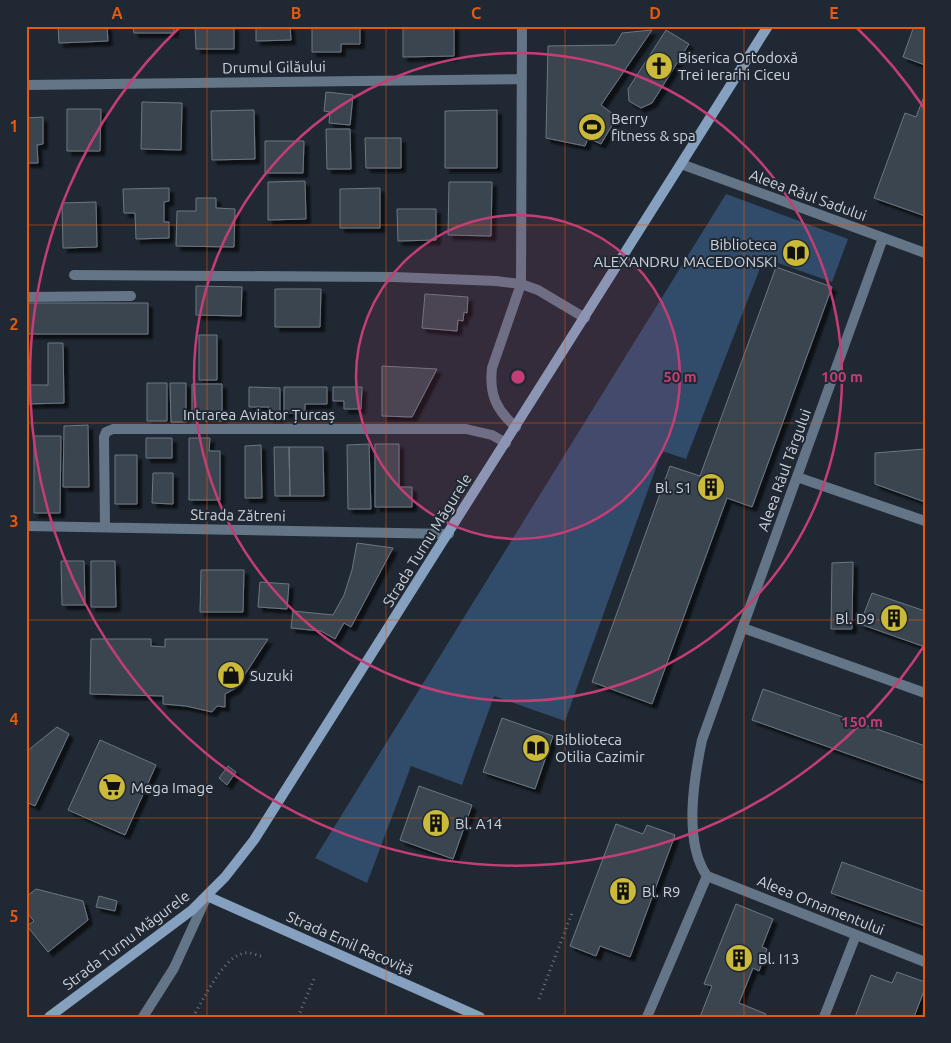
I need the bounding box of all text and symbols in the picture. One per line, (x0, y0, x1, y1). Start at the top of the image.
text: A (111, 4, 123, 22)
text: B (291, 4, 301, 22)
text: C (471, 4, 481, 22)
text: D (649, 4, 661, 22)
text: E (829, 4, 839, 22)
place label: Biserica Ortodoxă Trei Ierarhi Ciceu (678, 49, 798, 83)
church icon: Biserica Ortodoxă Trei Ierarhi Ciceu (644, 51, 674, 81)
street label: Drumul Gilăului (222, 58, 326, 76)
place label: Berry fitness & spa (611, 110, 696, 144)
sports icon: Berry fitness & spa (577, 112, 607, 142)
text: 1 (9, 117, 19, 135)
street label: Aleea Râul Sadului (747, 166, 869, 224)
place label: Biblioteca ALEXANDRU MACEDONSKI (593, 236, 777, 270)
library icon: Biblioteca ALEXANDRU MACEDONSKI (781, 238, 811, 268)
text: 2 (9, 315, 19, 333)
centre of rings (509, 368, 527, 386)
text: 50 m (663, 368, 697, 385)
text: 100 m (821, 368, 863, 385)
street label: Intrarea Aviator Țurcaș (183, 406, 335, 423)
street label: Aleea Râul Târgului (754, 407, 814, 533)
street label: Strada Turnu Măgurele (379, 470, 475, 610)
building icon: Bl. S1 (696, 472, 726, 502)
place label: Bl. S1 (655, 479, 692, 496)
street label: Strada Zătreni (190, 506, 286, 524)
text: 3 (9, 512, 19, 530)
building icon: Bl. D9 (879, 603, 909, 633)
place label: Bl. D9 (835, 610, 875, 627)
shop icon: Suzuki (216, 660, 246, 690)
place label: Suzuki (250, 667, 293, 684)
text: 4 (9, 710, 19, 728)
text: 150 m (841, 713, 883, 730)
place label: Biblioteca Otilia Cazimir (555, 731, 645, 765)
library icon: Biblioteca Otilia Cazimir (521, 733, 551, 763)
supermarket icon: Mega Image (97, 772, 127, 802)
place label: Mega Image (131, 779, 214, 796)
building icon: Bl. A14 (421, 808, 451, 838)
place label: Bl. A14 (455, 815, 502, 832)
street label: Aleea Ornamentului (755, 872, 887, 938)
building icon: Bl. R9 (608, 876, 638, 906)
place label: Bl. R9 (642, 883, 680, 900)
street label: Strada Turnu Măgurele (59, 887, 193, 993)
text: 5 (9, 907, 19, 925)
street label: Strada Emil Racoviță (284, 907, 416, 979)
building icon: Bl. I13 (724, 943, 754, 973)
place label: Bl. I13 (758, 950, 799, 967)

